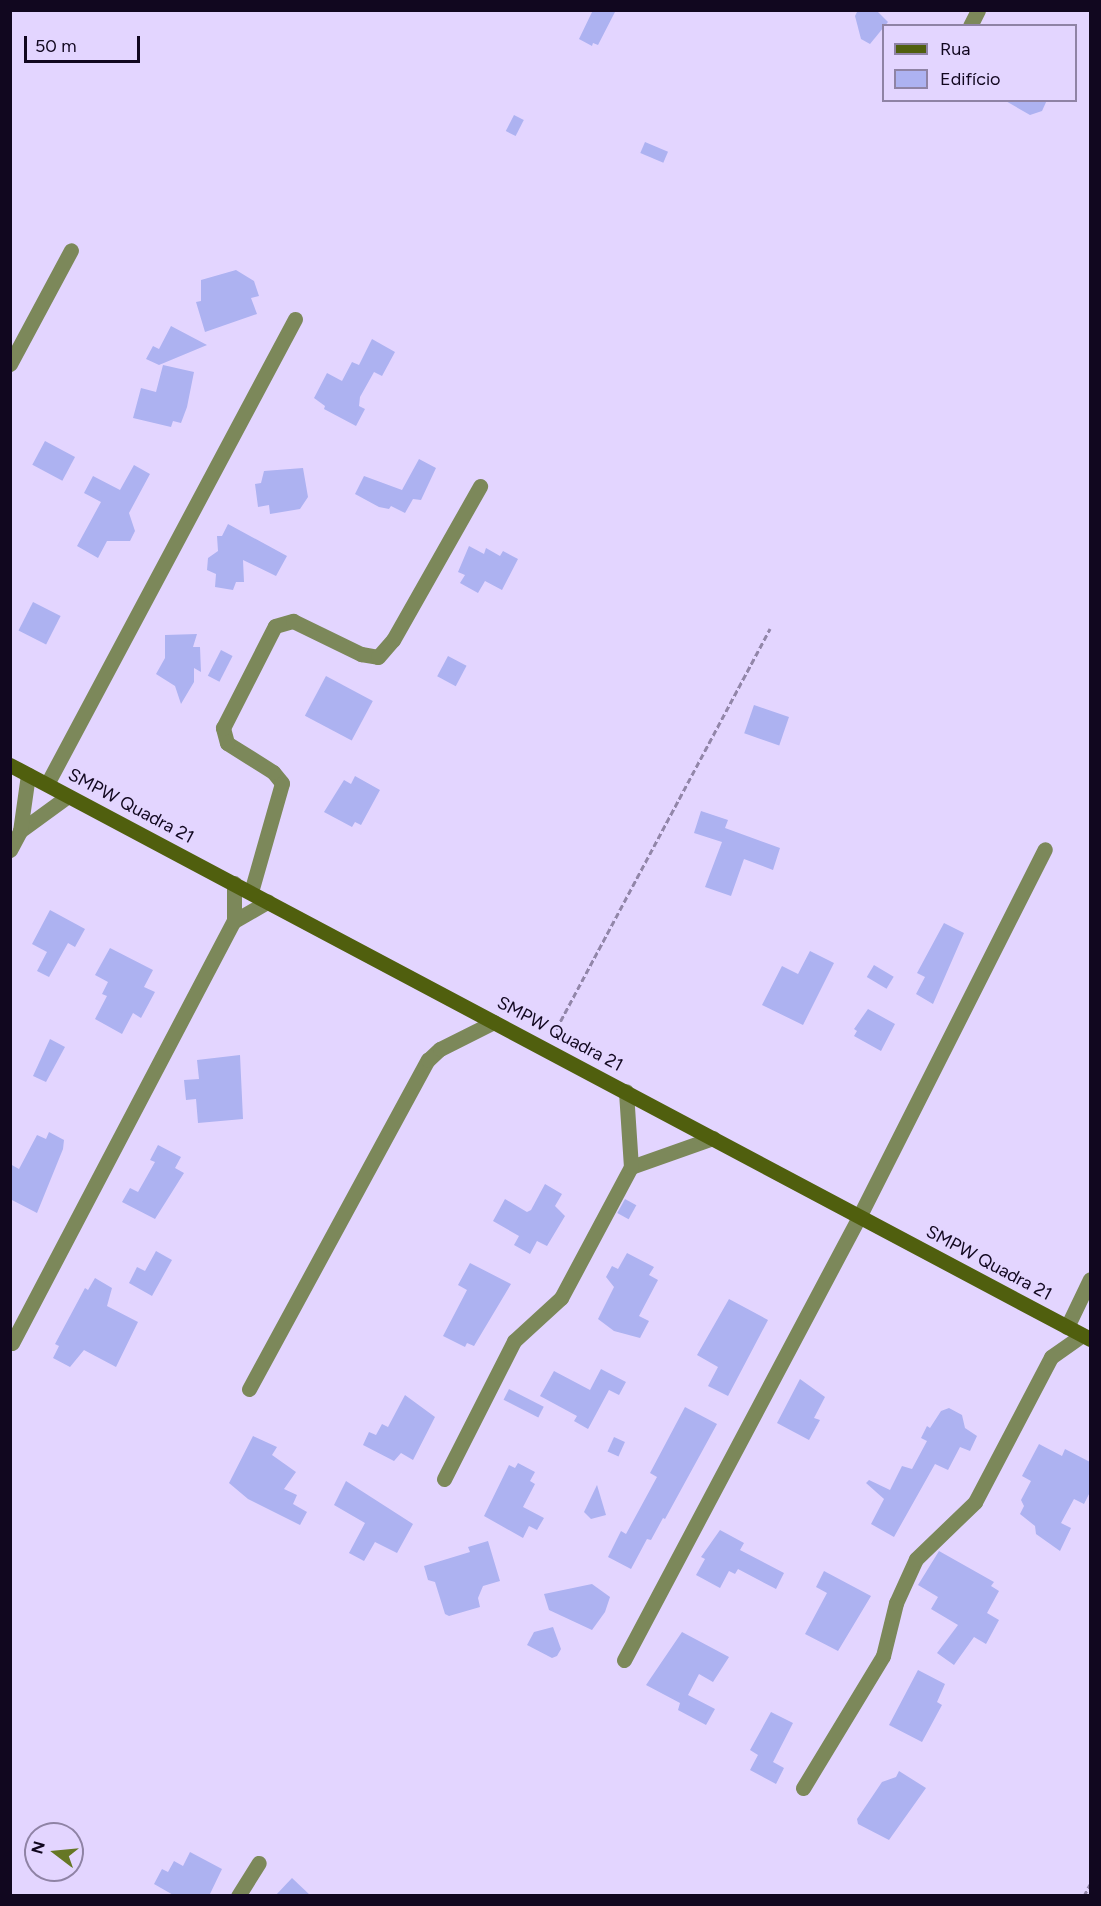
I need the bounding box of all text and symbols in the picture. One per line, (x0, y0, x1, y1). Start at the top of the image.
scale bar (27, 24, 142, 62)
legend (882, 24, 1077, 102)
text: 50 m (35, 35, 77, 57)
text: Rua (940, 38, 971, 60)
text: Edifício (940, 68, 1001, 90)
street label: SMPW Quadra 21 (64, 764, 198, 848)
street label: SMPW Quadra 21 (493, 992, 627, 1076)
street label: SMPW Quadra 21 (922, 1221, 1056, 1305)
north arrow (24, 1822, 84, 1882)
text: N (27, 1839, 49, 1856)

